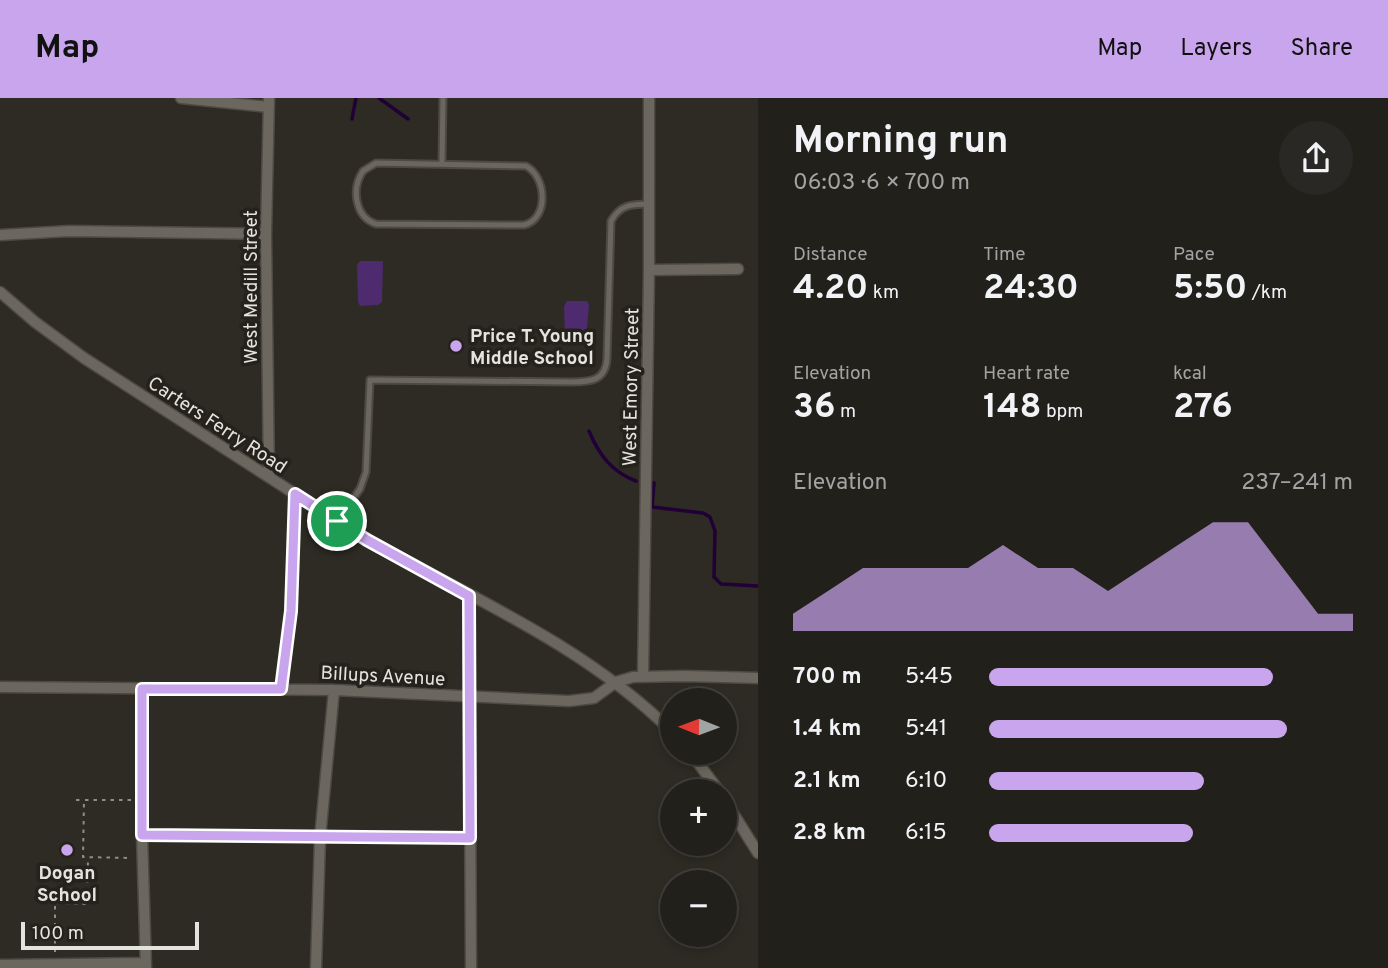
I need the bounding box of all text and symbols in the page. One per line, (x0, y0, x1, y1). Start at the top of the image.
text: Map (35, 28, 99, 70)
text: Map (1097, 34, 1142, 64)
text: Layers (1180, 34, 1252, 64)
text: Share (1290, 34, 1353, 64)
text: Morning run (793, 118, 1009, 167)
button: share (1279, 121, 1353, 195)
text: 06:03 · 6 × 700 m (793, 169, 970, 198)
street label: West Medill Street (240, 210, 264, 364)
text: Distance (793, 243, 868, 267)
text: Time (983, 243, 1026, 267)
text: Pace (1173, 243, 1215, 267)
text: 4.20 (793, 267, 868, 311)
text: 24:30 (983, 267, 1079, 311)
text: 5:50 (1173, 267, 1247, 311)
text: km (868, 281, 899, 305)
text: /km (1247, 281, 1287, 305)
street label: West Emory Street (619, 308, 645, 467)
place label: Price T. Young Middle School (470, 325, 594, 371)
marker: Price T. Young Middle School (448, 338, 464, 354)
text: Elevation (793, 362, 871, 386)
text: Heart rate (983, 362, 1070, 386)
text: kcal (1173, 362, 1207, 386)
street label: Carters Ferry Road (143, 372, 291, 480)
text: 36 (793, 386, 836, 430)
text: 148 (983, 386, 1042, 430)
text: 276 (1173, 386, 1233, 430)
text: m (836, 400, 856, 424)
text: bpm (1042, 400, 1083, 424)
text: Elevation (793, 469, 888, 498)
text: 237–241 m (1241, 469, 1353, 498)
pin (307, 491, 367, 551)
icon: arrive (318, 502, 356, 540)
street label: Billups Avenue (320, 662, 446, 692)
text: 700 m (793, 663, 862, 692)
text: 5:45 (905, 663, 953, 692)
north arrow (660, 688, 737, 765)
map controls (660, 688, 737, 947)
text: 1.4 km (793, 715, 861, 744)
text: 5:41 (905, 715, 947, 744)
text: 2.1 km (793, 767, 861, 796)
text: 6:10 (905, 767, 947, 796)
button: + (660, 779, 737, 856)
text: 2.8 km (793, 819, 866, 848)
text: 6:15 (905, 819, 947, 848)
marker: Dogan School (59, 842, 75, 858)
place label: Dogan School (37, 862, 97, 908)
button: − (660, 870, 737, 947)
scale bar (21, 919, 200, 951)
text: 100 m (32, 922, 84, 946)

